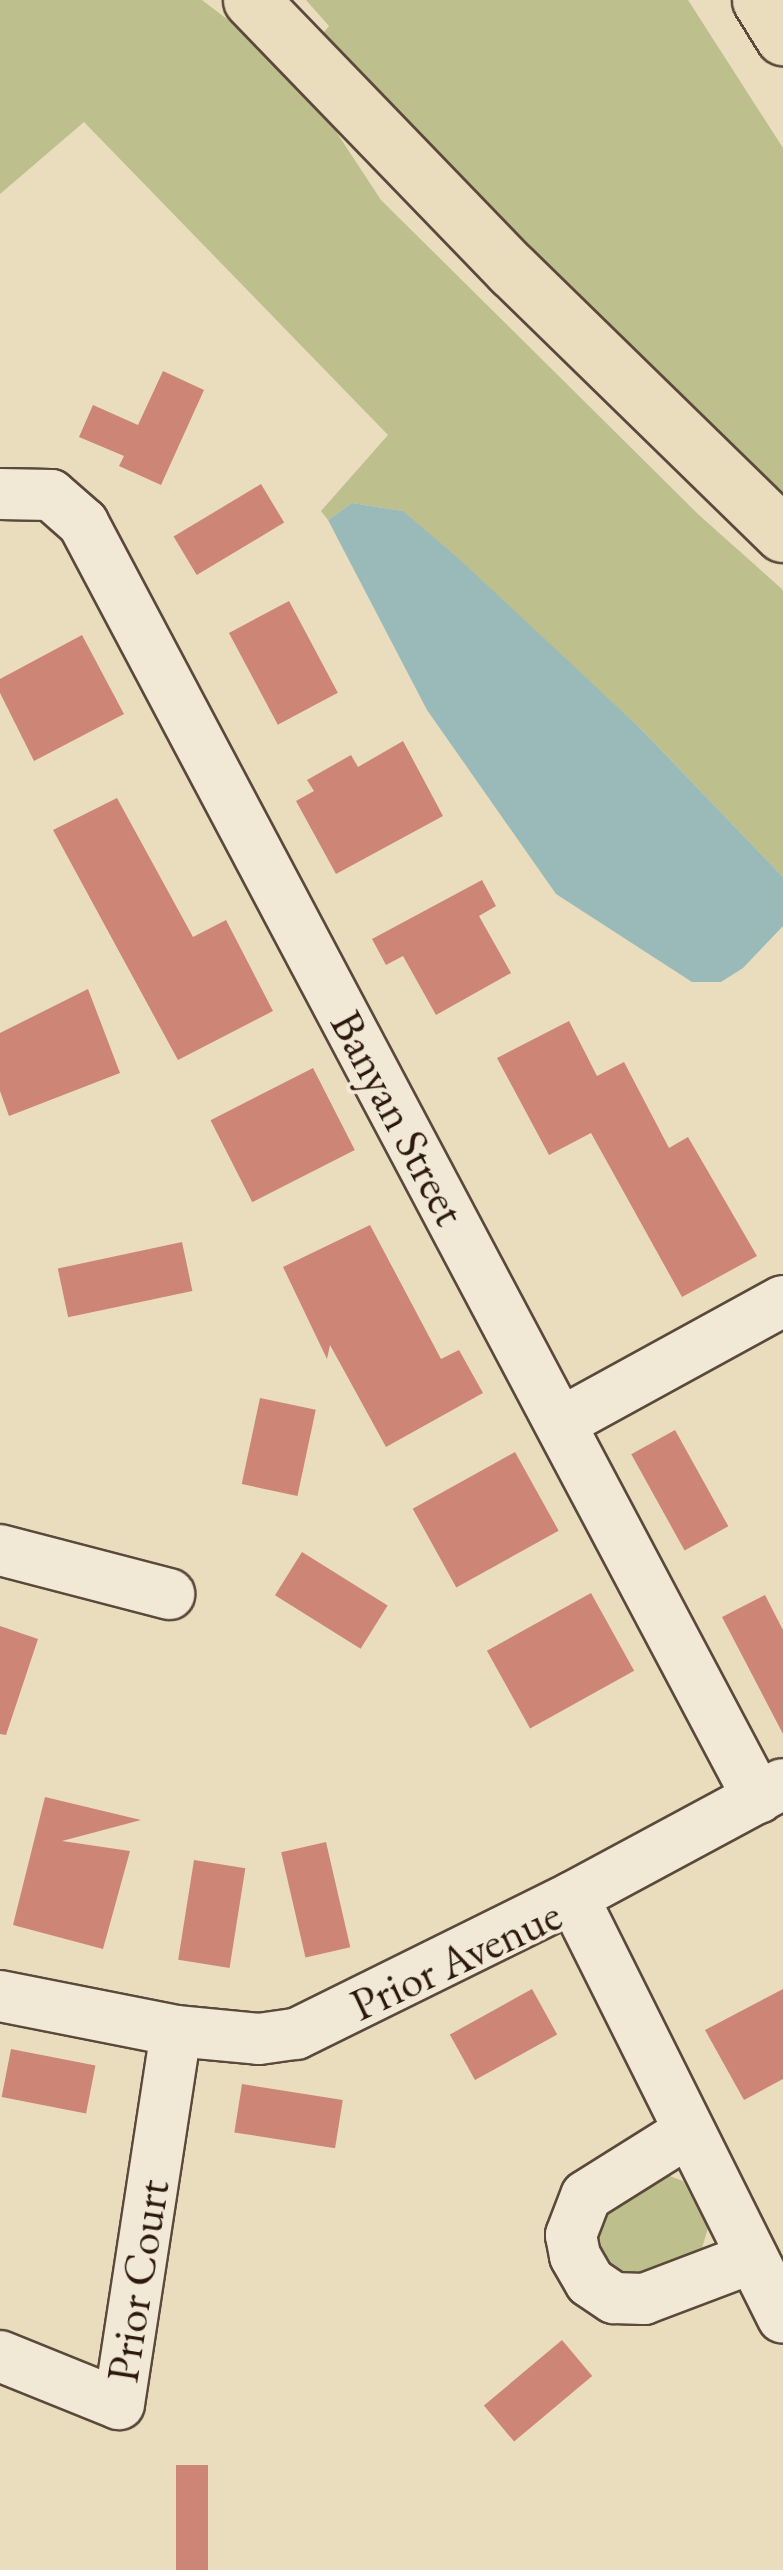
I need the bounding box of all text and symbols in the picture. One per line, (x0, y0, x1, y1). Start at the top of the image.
street label: Banyan Street (319, 1002, 477, 1234)
street label: Prior Avenue (342, 1888, 570, 2032)
street label: Prior Court (95, 2176, 181, 2386)

